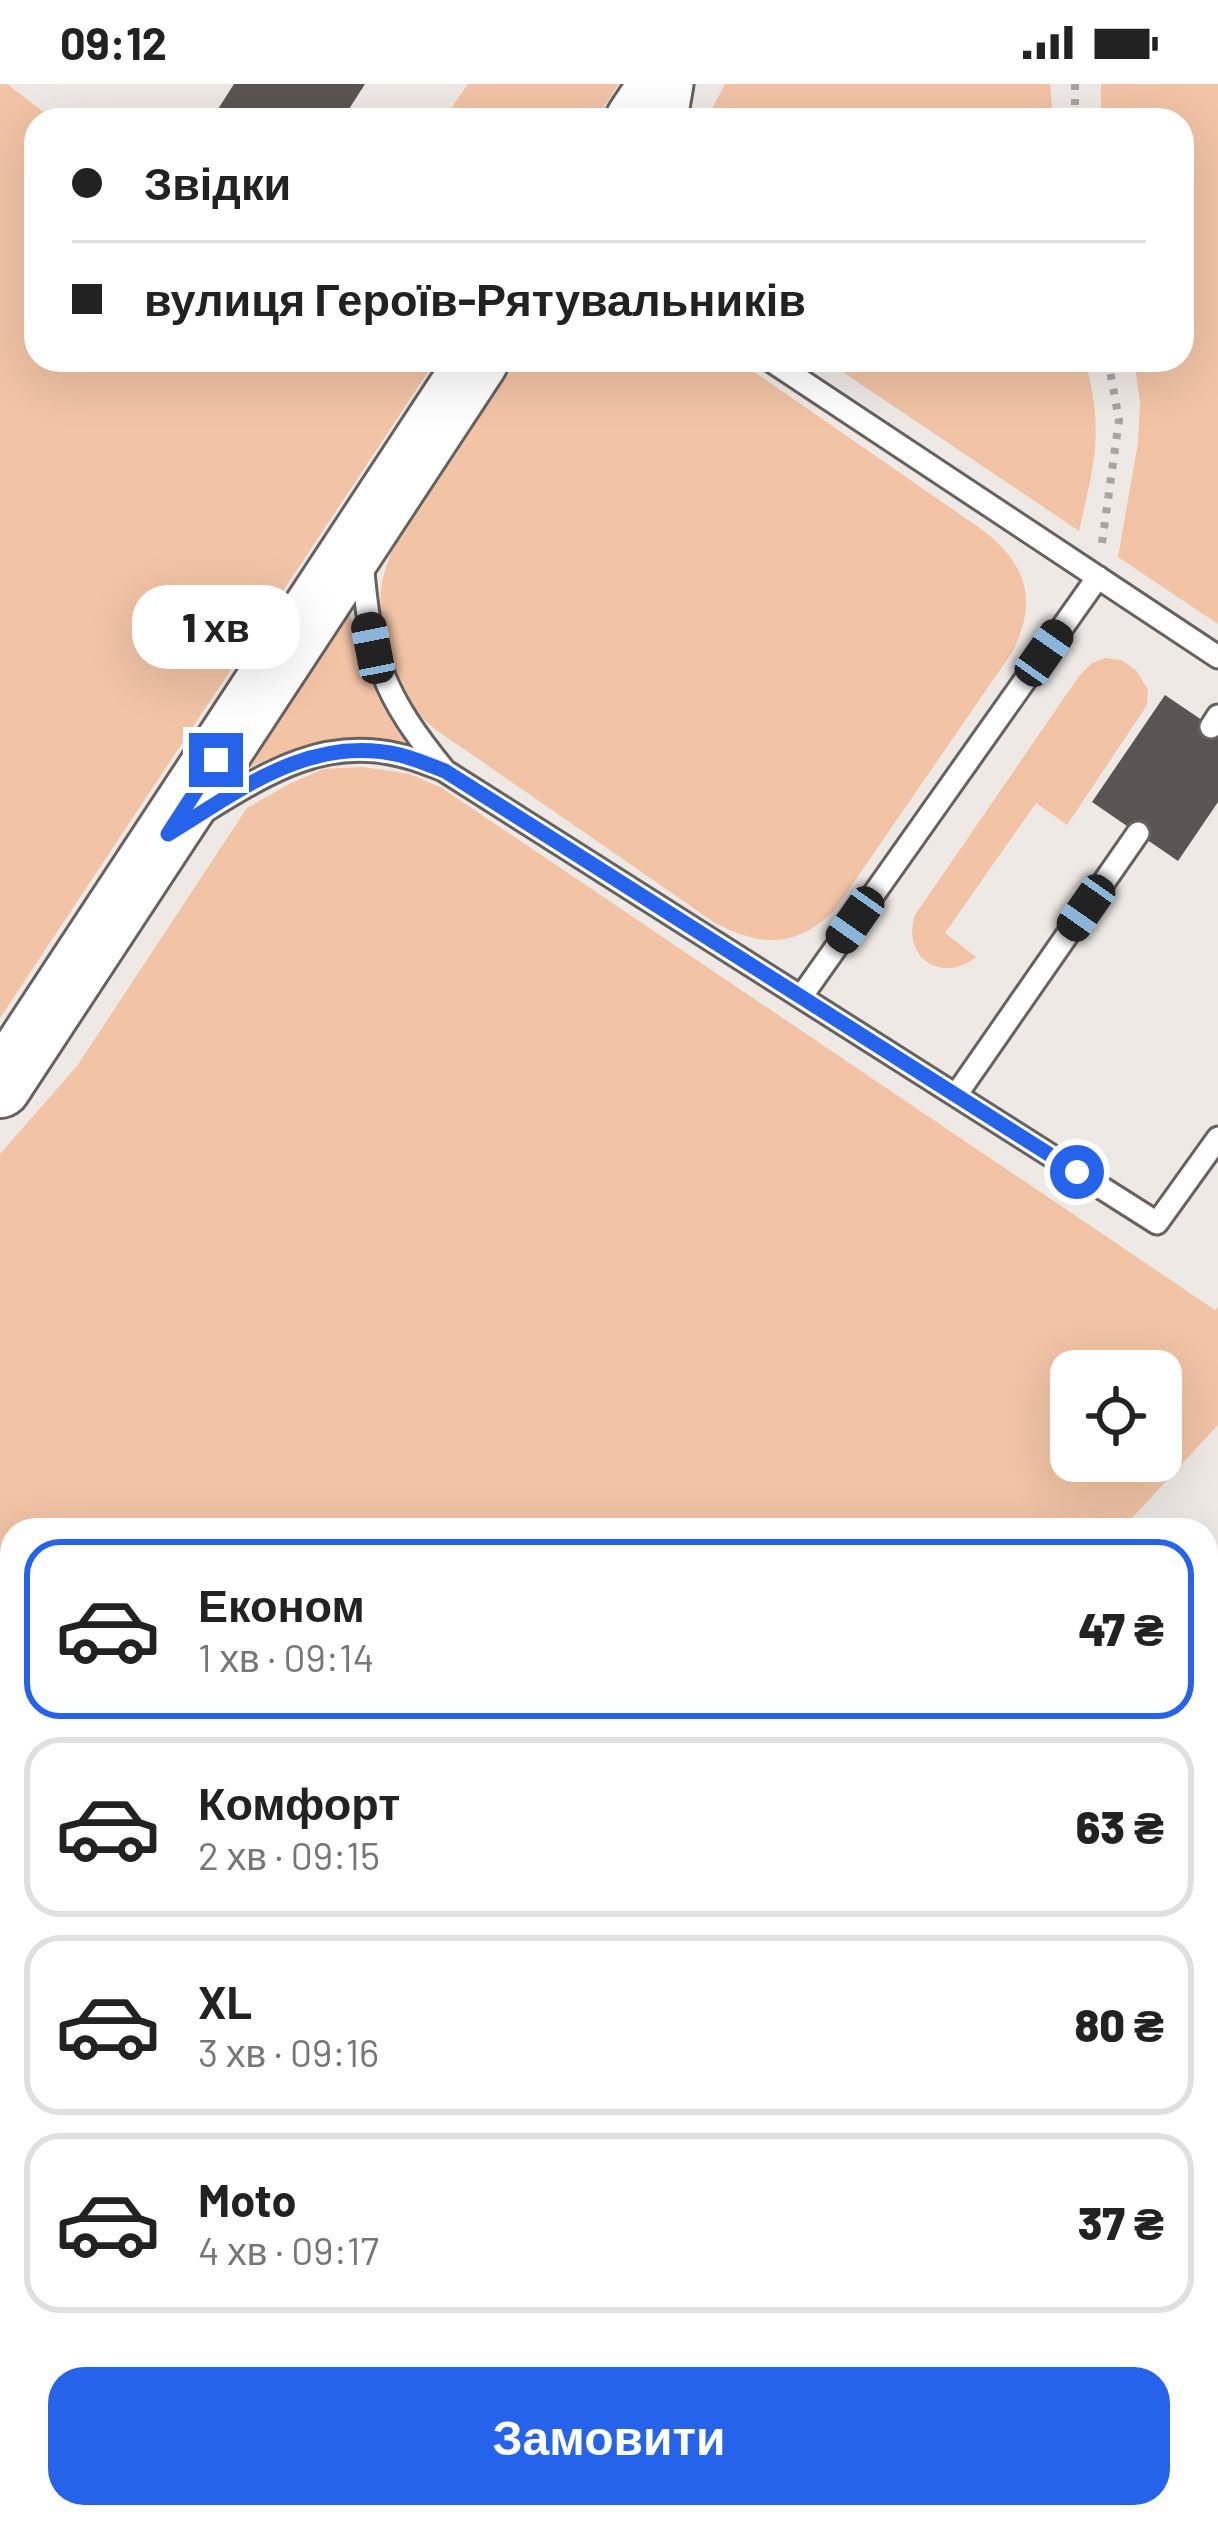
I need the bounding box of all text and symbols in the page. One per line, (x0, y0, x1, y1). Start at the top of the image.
text: 09:12 (60, 15, 167, 69)
text: Звідки (144, 155, 291, 209)
text: вулиця Героїв-Рятувальників (144, 271, 806, 325)
callout: 1 хв (132, 586, 300, 670)
text: 1 хв (182, 603, 250, 650)
car (348, 609, 398, 687)
car (1009, 613, 1079, 693)
route end (189, 733, 243, 787)
car (1051, 868, 1121, 948)
car (820, 880, 890, 960)
route start (1050, 1145, 1104, 1199)
map controls (1050, 1350, 1182, 1482)
button: locate (1050, 1350, 1182, 1482)
icon: car (54, 1575, 162, 1683)
text: Економ (198, 1577, 365, 1631)
text: 47 ₴ (1078, 1601, 1164, 1655)
text: 1 хв · 09:14 (198, 1633, 374, 1680)
icon: car (54, 1773, 162, 1881)
text: Комфорт (198, 1775, 400, 1829)
text: 63 ₴ (1076, 1799, 1164, 1853)
text: 2 хв · 09:15 (198, 1831, 380, 1878)
icon: car (54, 1971, 162, 2079)
text: XL (198, 1974, 252, 2028)
text: 80 ₴ (1075, 1997, 1164, 2051)
text: 3 хв · 09:16 (198, 2028, 379, 2075)
icon: car (54, 2169, 162, 2277)
text: Moto (198, 2172, 296, 2226)
text: 37 ₴ (1078, 2195, 1164, 2249)
text: 4 хв · 09:17 (198, 2226, 379, 2273)
button: Замовити (48, 2367, 1170, 2505)

